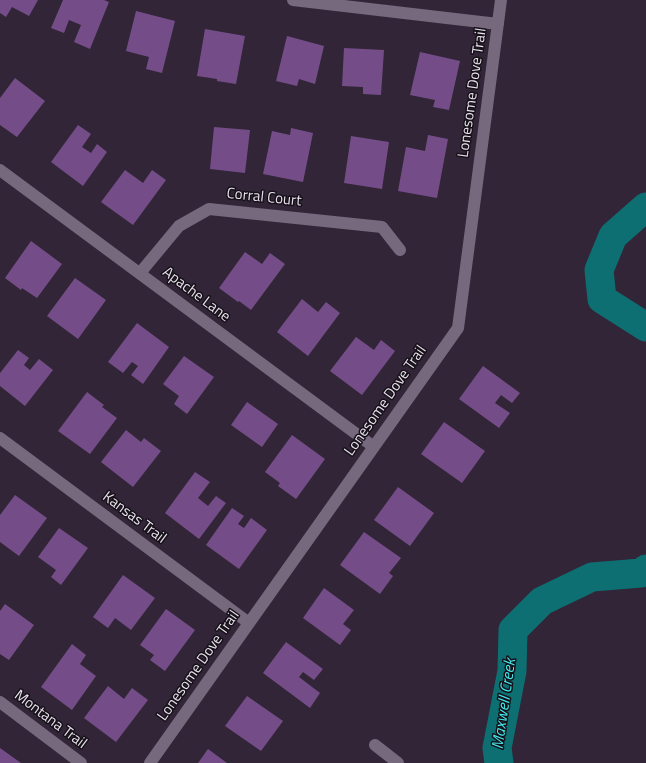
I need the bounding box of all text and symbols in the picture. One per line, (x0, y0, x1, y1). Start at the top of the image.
street label: Lonesome Dove Trail (455, 27, 491, 159)
street label: Corral Court (226, 185, 302, 211)
street label: Apache Lane (159, 264, 233, 326)
street label: Lonesome Dove Trail (341, 342, 431, 460)
street label: Kansas Trail (99, 488, 169, 548)
street label: Lonesome Dove Trail (154, 607, 244, 725)
water label: Maxwell Creek (489, 657, 521, 751)
street label: Montana Trail (10, 687, 90, 753)

